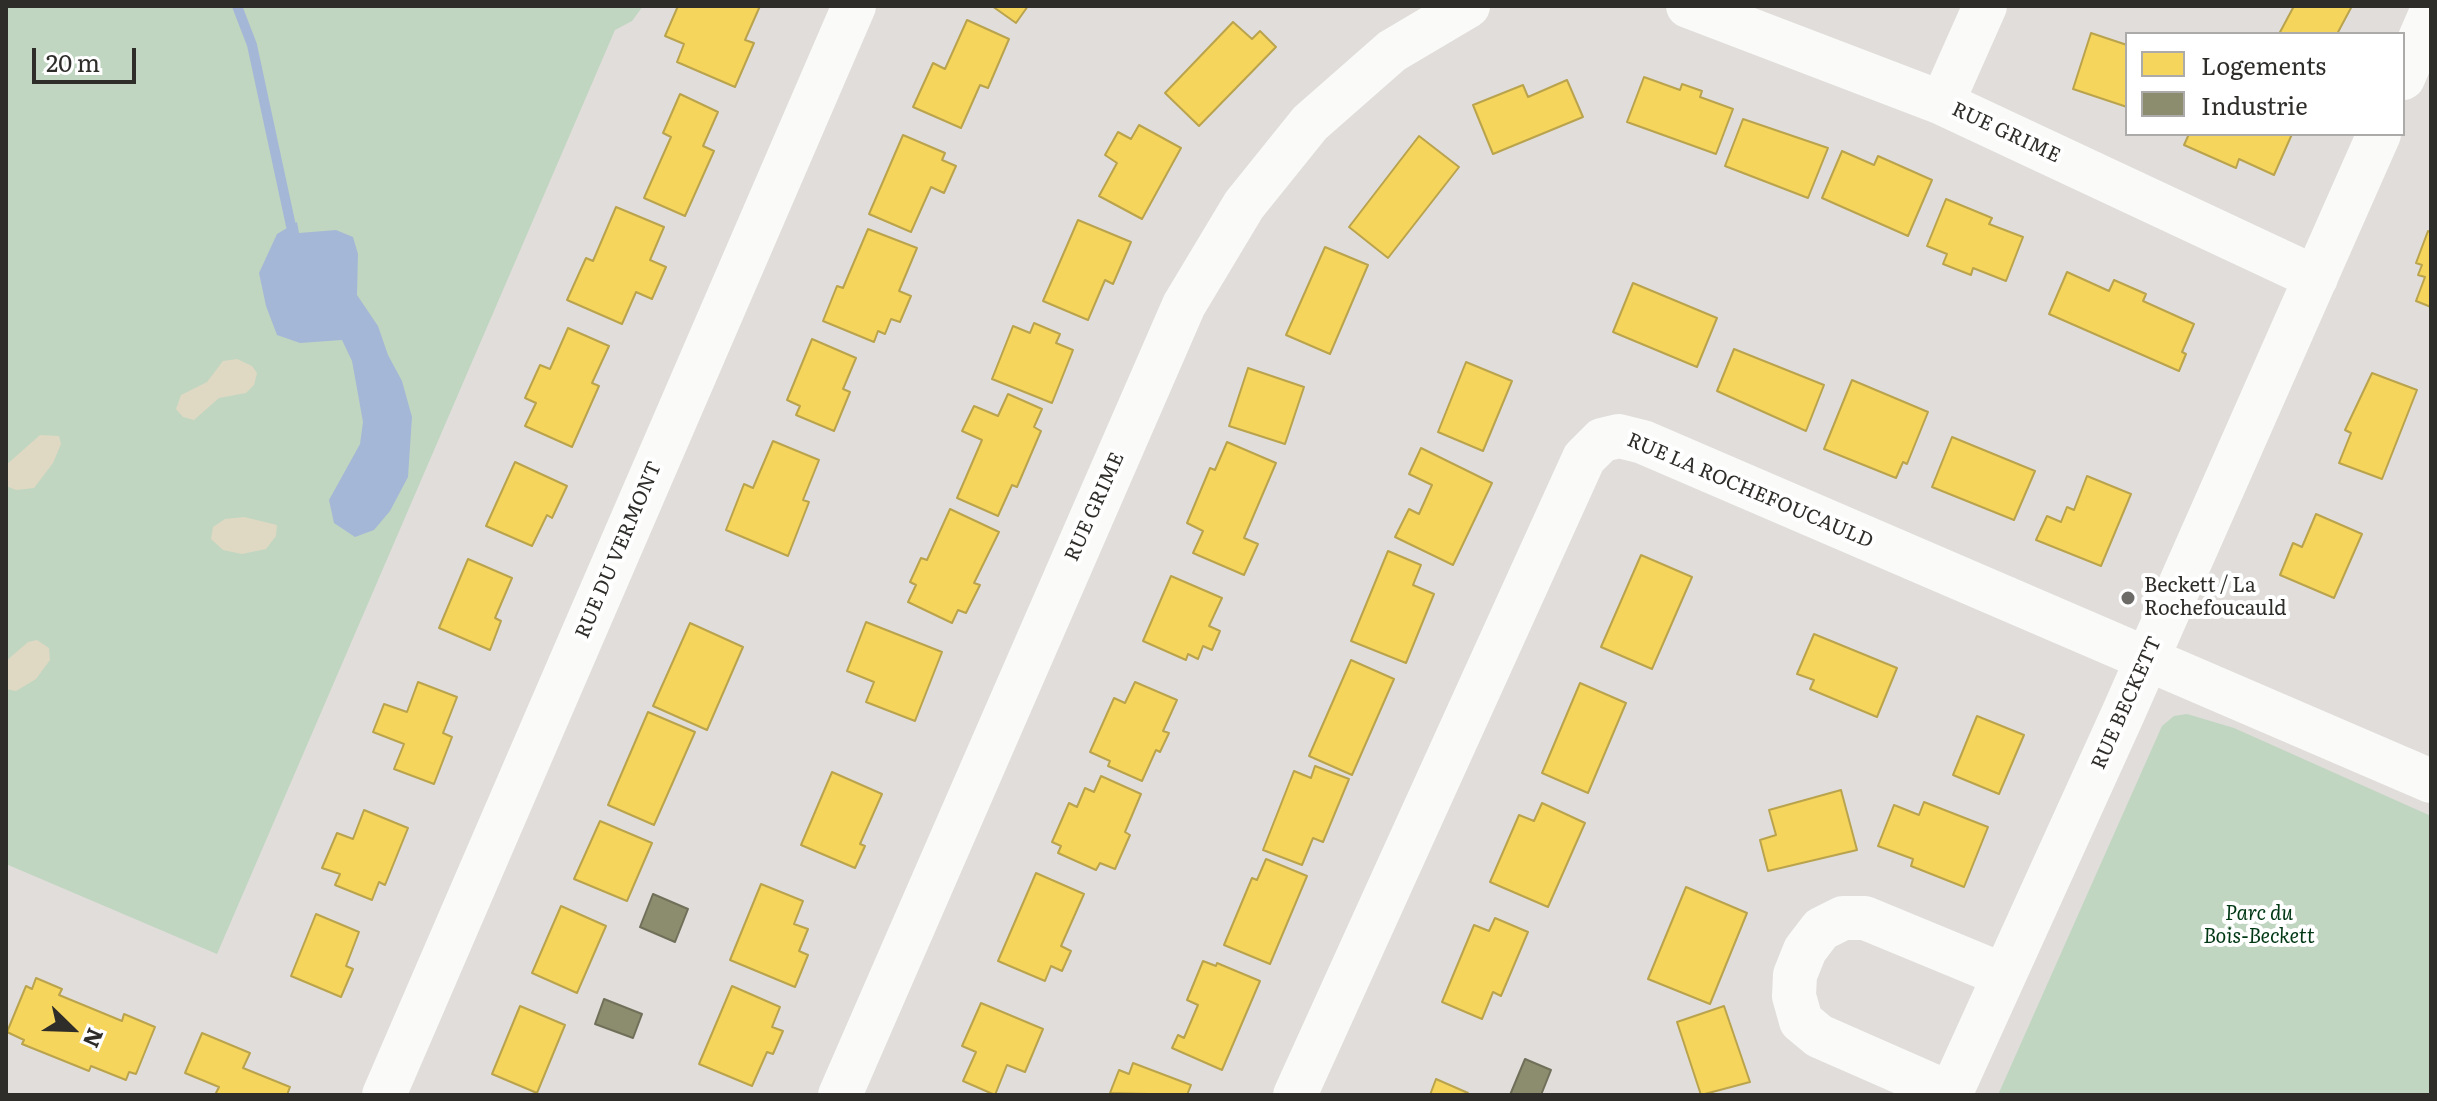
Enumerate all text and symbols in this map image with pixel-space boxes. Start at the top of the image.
scale bar [36,32,140,82]
legend [2125,32,2405,136]
text: 20 m [46,44,100,79]
text: Logements [2201,47,2326,82]
text: Industrie [2201,87,2308,122]
street label: RUE GRIME [1948,97,2064,169]
street label: RUE LA ROCHEFOUCAULD [1623,428,1877,554]
street label: RUE GRIME [1060,449,1130,565]
street label: RUE DU VERMONT [571,458,667,642]
place label: Beckett / La Rochefoucauld [2144,574,2286,621]
marker: Beckett / La Rochefoucauld [2119,589,2137,607]
street label: RUE BECKETT [2087,633,2167,773]
park label: Parc du Bois-Beckett [2203,902,2315,949]
north arrow [32,989,112,1069]
text: N [76,1024,113,1054]

